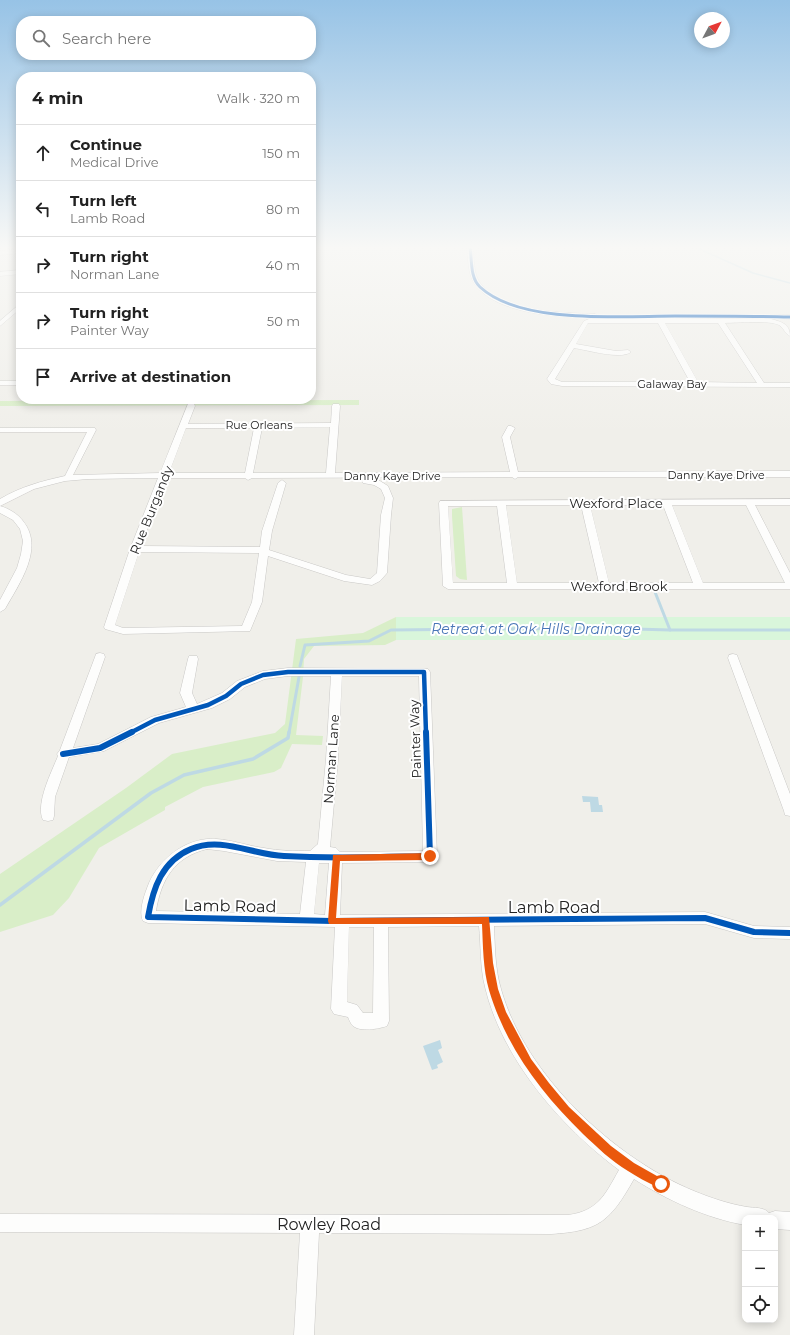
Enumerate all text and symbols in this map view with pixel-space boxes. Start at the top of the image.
north arrow [694,12,730,48]
search box [16,16,316,60]
icon: search [30,27,52,49]
text: Search here [62,29,151,48]
text: 4 min [32,88,83,108]
text: Walk · 320 m [217,90,300,106]
text: Continue [70,135,142,154]
icon: ahead [32,142,54,164]
text: 150 m [262,145,300,161]
text: Medical Drive [70,154,159,170]
text: Turn left [70,191,137,210]
icon: left [32,198,54,220]
text: 80 m [266,201,300,217]
text: Lamb Road [70,210,145,226]
text: Turn right [70,247,149,266]
icon: right [32,254,54,276]
text: 40 m [266,257,300,273]
text: Norman Lane [70,266,159,282]
text: Turn right [70,303,149,322]
icon: right [32,310,54,332]
text: 50 m [267,313,300,329]
text: Painter Way [70,322,149,338]
icon: arrive [32,366,54,388]
text: Arrive at destination [70,367,231,386]
street label: Galaway Bay [637,377,707,391]
street label: Rue Orleans [225,418,293,432]
street label: Rue Burgandy [126,462,176,557]
street label: Danny Kaye Drive [667,468,765,482]
street label: Danny Kaye Drive [343,469,441,483]
street label: Wexford Place [569,495,663,511]
street label: Wexford Brook [571,578,668,594]
water label: Retreat at Oak Hills Drainage [431,620,641,638]
street label: Painter Way [406,698,424,779]
street label: Norman Lane [320,714,342,804]
route end [421,847,439,865]
street label: Lamb Road [183,896,277,916]
street label: Lamb Road [508,898,600,917]
route start [652,1175,670,1193]
street label: Rowley Road [277,1215,381,1234]
map controls [742,1215,778,1323]
button: + [742,1215,778,1251]
button: − [742,1251,778,1287]
button: locate [742,1287,778,1323]

